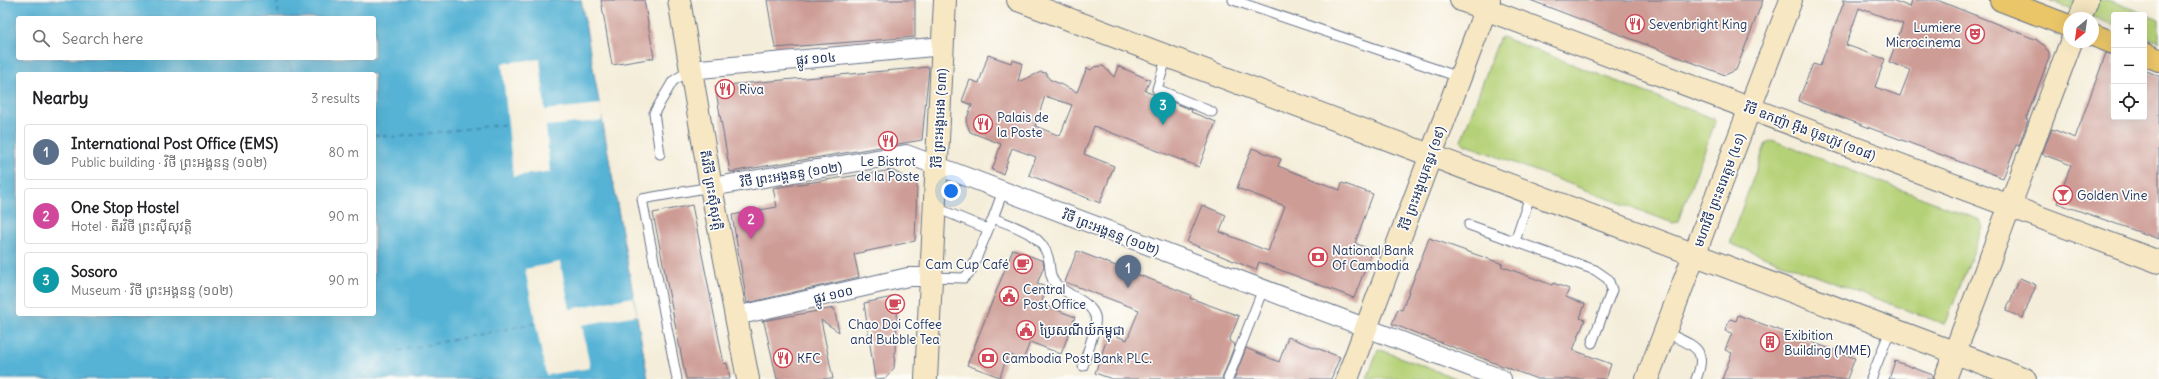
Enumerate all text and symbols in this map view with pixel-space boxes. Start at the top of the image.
north arrow [2063,12,2099,48]
map controls [2111,12,2147,120]
button: + [2111,12,2147,48]
restaurant icon: Sevenbright King [1624,13,1646,35]
search box [16,16,376,60]
place label: Sevenbright King [1649,16,1747,33]
place label: Lumiere Microcinema [1886,19,1961,51]
theatre icon: Lumiere Microcinema [1964,23,1986,45]
icon: search [30,27,52,49]
text: Search here [62,29,143,48]
street label: ផ្លូវ ១០៤ [795,48,837,72]
button: − [2111,48,2147,84]
street label: វិថី ព្រះអង្គអេង (១៣) [928,68,951,169]
restaurant icon: Riva [714,78,736,100]
place label: Riva [739,81,764,98]
button: locate [2111,84,2147,120]
text: Nearby [32,87,88,109]
text: 3 results [311,90,360,107]
pin: 3 [1150,92,1176,125]
street label: វិថី ឧកញ៉ា អ៊ីង ប៊ុនហ៊ូវ (១០៨) [1741,98,1878,164]
place label: Palais de la Poste [997,109,1049,141]
restaurant icon: Palais de la Poste [972,113,994,135]
street label: វិថី ព្រះអង្គយុគន្ធរ (១៩) [1395,124,1449,233]
restaurant icon: Le Bistrot de la Poste [877,130,899,152]
street label: មហាវិថី ព្រះនរោត្តម (៤១) [1690,131,1749,250]
text: International Post Office (EMS) [71,134,278,153]
text: 1 [43,144,49,161]
text: 80 m [328,144,359,161]
street label: តីរវិថី ព្រះស៊ីសុវត្តិ [696,149,727,232]
place label: Le Bistrot de la Poste [856,153,920,185]
text: Public building · វិថី ព្រះអង្គនន្ទ (១០២) [71,154,267,171]
street label: វិថី ព្រះអង្គនន្ទ (១០២) [738,158,843,191]
your location [941,181,961,201]
bar icon: Golden Vine [2052,184,2074,206]
place label: Golden Vine [2077,187,2147,204]
text: One Stop Hostel [71,198,179,217]
street label: វិថី ព្រះអង្គនន្ទ (១០២) [1059,205,1162,259]
pin: 2 [738,206,764,239]
text: 2 [42,208,50,225]
text: 90 m [328,208,359,225]
text: Hotel · តីរវិថី ព្រះស៊ីសុវត្តិ [71,218,192,235]
place label: National Bank Of Cambodia [1332,242,1414,274]
bank icon: National Bank Of Cambodia [1307,246,1329,268]
cafe icon: Cam Cup Café [1012,253,1034,275]
pin: 1 [1115,255,1141,288]
place label: Cam Cup Café [925,256,1009,273]
text: Sosoro [71,262,117,281]
text: 3 [42,272,50,289]
text: 90 m [328,272,359,289]
place label: Central Post Office [1023,281,1086,313]
text: Museum · វិថី ព្រះអង្គនន្ទ (១០២) [71,282,233,299]
street label: ផ្លូវ ១០០ [812,282,855,310]
public building icon: Central Post Office [998,285,1020,307]
cafe icon: Chao Doi Coffee and Bubble Tea [884,293,906,315]
place label: Chao Doi Coffee and Bubble Tea [848,316,942,348]
public building icon: ប្រៃសណីយ៍កម្ពុជា [1015,319,1037,341]
place label: ប្រៃសណីយ៍កម្ពុជា [1040,322,1125,342]
place label: Exibition Building (MME) [1784,327,1871,359]
building icon: Exibition Building (MME) [1759,331,1781,353]
restaurant icon: KFC [772,347,794,369]
bank icon: Cambodia Post Bank PLC. [977,347,999,369]
place label: KFC [797,350,821,367]
place label: Cambodia Post Bank PLC. [1002,350,1152,367]

